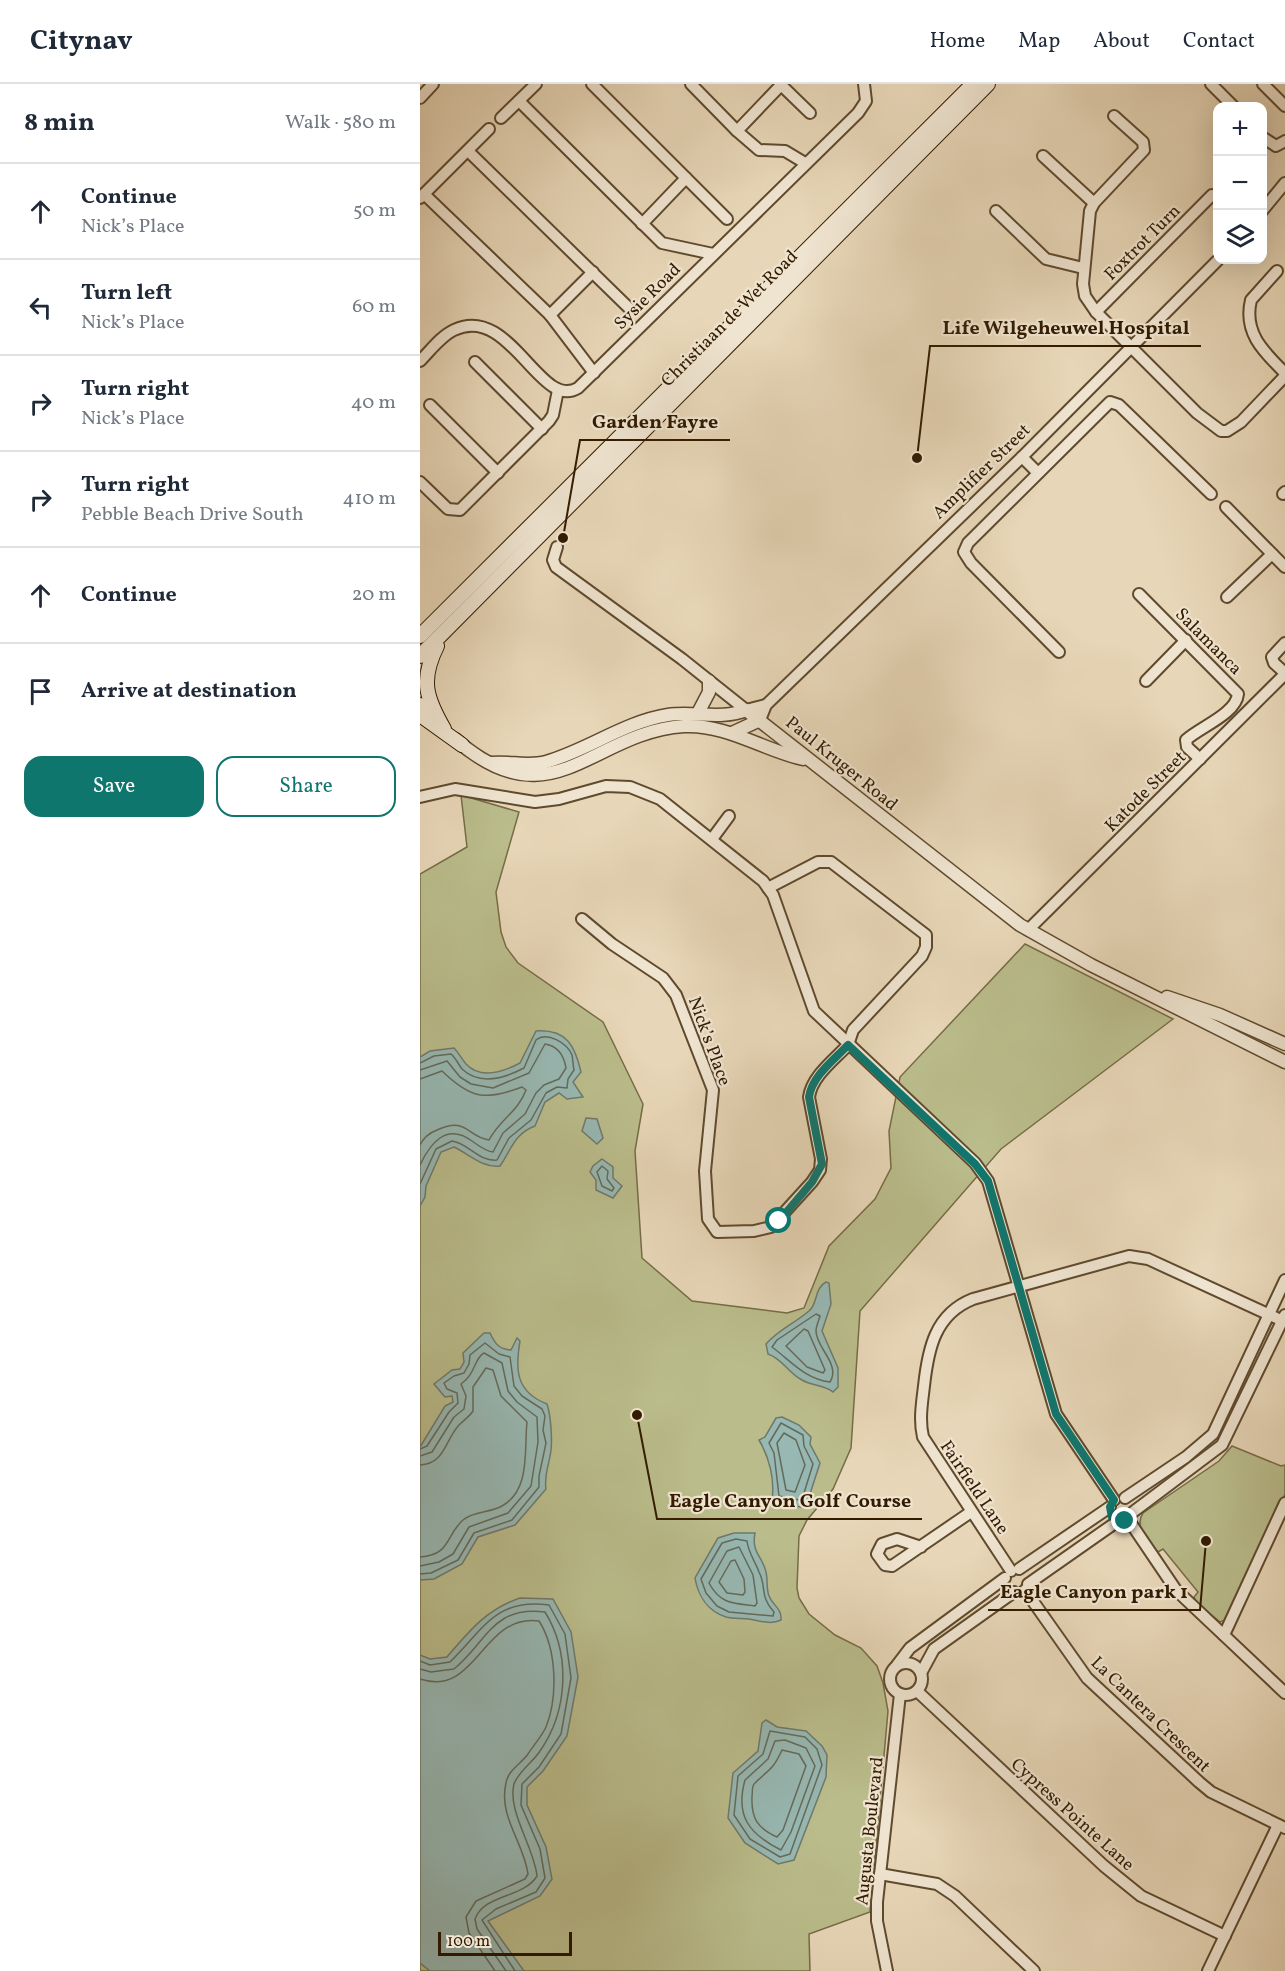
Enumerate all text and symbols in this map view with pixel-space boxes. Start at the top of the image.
text: Citynav [30,22,133,61]
text: Home [930,27,985,56]
text: Map [1018,27,1060,56]
text: About [1093,27,1150,56]
text: Contact [1183,27,1255,56]
map controls [1213,102,1267,264]
button: + [1213,102,1267,156]
text: 8 min [24,105,95,141]
text: Walk · 580 m [285,109,396,137]
button: − [1213,156,1267,210]
text: Continue [81,182,177,213]
icon: ahead [24,195,57,228]
text: 50 m [353,197,396,225]
street label: Foxtrot Turn [1099,199,1187,287]
button: layers [1213,210,1267,264]
text: Nick’s Place [81,213,185,241]
street label: Christiaan de Wet Road [656,245,804,393]
street label: Sysie Road [609,258,687,336]
text: Turn left [81,278,172,309]
icon: left [24,291,57,324]
text: 60 m [352,293,396,321]
callout: Life Wilgeheuwel Hospital [930,308,1201,346]
text: Nick’s Place [81,309,185,337]
text: Life Wilgeheuwel Hospital [943,315,1190,343]
text: Turn right [81,374,189,405]
icon: right [24,387,57,420]
text: 40 m [351,389,396,417]
callout: Garden Fayre [580,402,730,440]
text: Nick’s Place [81,405,185,433]
text: Garden Fayre [592,409,718,437]
street label: Amplifier Street [927,419,1037,525]
text: Turn right [81,470,189,501]
icon: right [24,483,57,516]
text: 410 m [343,485,396,513]
text: Pebble Beach Drive South [81,501,304,529]
icon: ahead [24,579,57,612]
text: Continue [81,580,177,611]
text: 20 m [352,581,396,609]
street label: Salamanca [1169,603,1247,681]
icon: arrive [24,675,57,708]
text: Arrive at destination [81,676,297,707]
street label: Paul Kruger Road [780,711,903,817]
street label: Katode Street [1100,746,1192,838]
button: Save [24,756,204,817]
button: Share [216,756,396,817]
street label: Nick’s Place [681,993,736,1090]
route start [765,1207,791,1233]
street label: Fairfield Lane [933,1436,1014,1540]
callout: Eagle Canyon Golf Course [657,1481,922,1519]
text: Eagle Canyon Golf Course [669,1488,911,1516]
route end [1111,1507,1137,1533]
callout: Eagle Canyon park 1 [988,1572,1200,1610]
text: Eagle Canyon park 1 [1000,1579,1188,1607]
street label: La Cantera Crescent [1084,1651,1215,1779]
street label: Cypress Pointe Lane [1005,1753,1139,1877]
street label: Augusta Boulevard [850,1756,891,1907]
scale bar [438,1929,572,1956]
text: 100 m [447,1931,490,1953]

